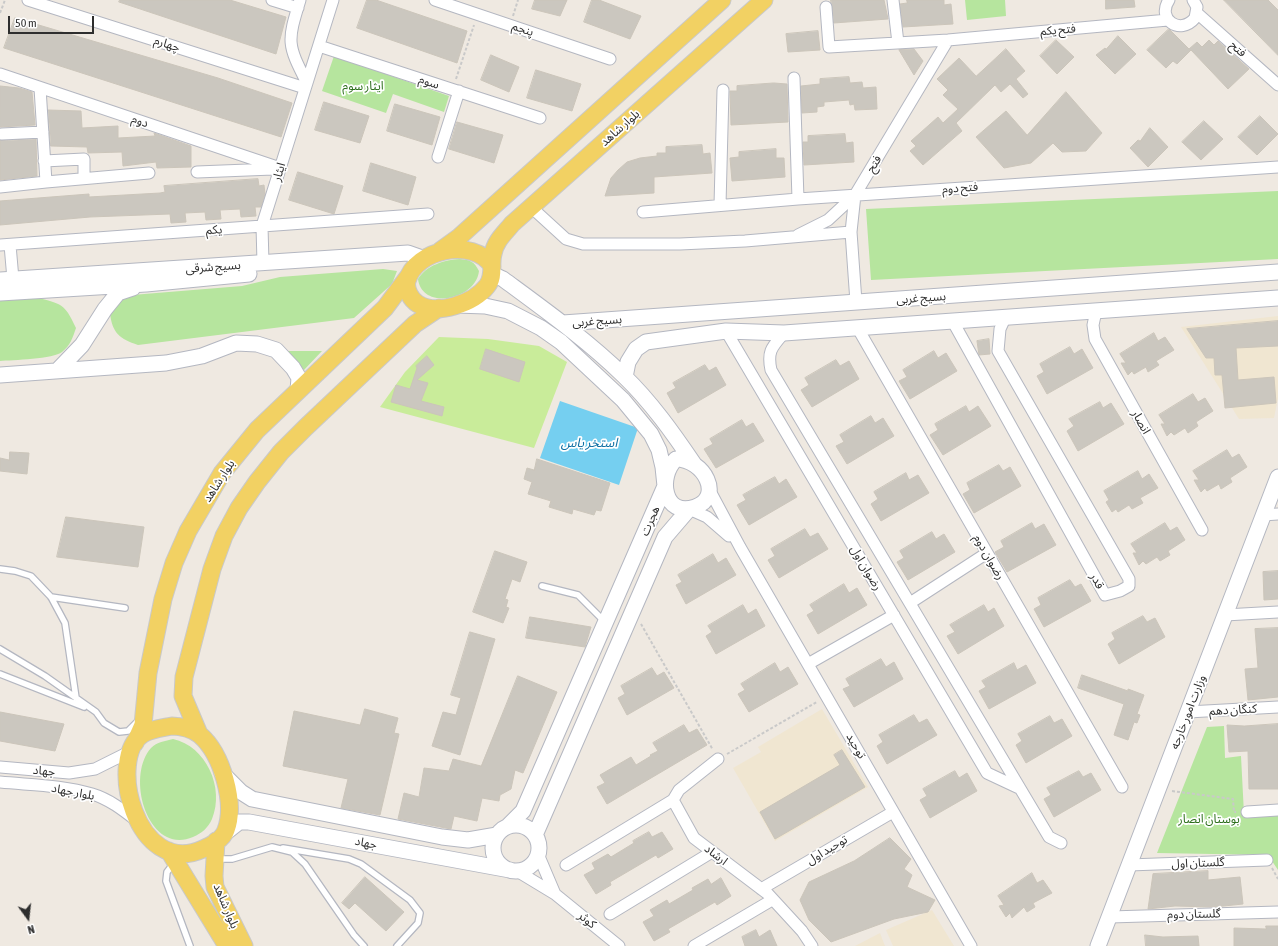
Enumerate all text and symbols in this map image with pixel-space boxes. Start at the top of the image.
scale bar [10,8,96,34]
text: 50 m [15,16,37,30]
street label: پنجم [510,19,536,39]
street label: فتح یکم [1040,21,1076,39]
street label: چهارم [152,33,182,55]
street label: فتح [1227,38,1249,60]
street label: سوم [417,72,441,92]
park label: ایثار سوم [342,79,384,93]
street label: بلوار شاهد [598,107,642,149]
street label: دوم [130,111,150,131]
street label: فتح [863,153,885,175]
street label: ایثار [269,161,289,183]
street label: فتح دوم [941,180,979,196]
street label: یکم [205,222,223,238]
street label: بسیج شرقی [185,258,241,276]
street label: بسیج غربی [896,289,946,307]
street label: بسیج غربی [572,312,622,330]
street label: انصار [1129,407,1153,437]
water label: استخر یاس [561,435,617,451]
street label: بلوار شاهد [200,457,238,505]
street label: هجرت [637,504,663,538]
street label: رضوان دوم [970,532,1008,582]
street label: رضوان اول [847,543,885,593]
street label: قدر [1087,570,1107,592]
street label: وزارت امور خارجه [1167,673,1209,751]
street label: کنگان دهم [1209,702,1257,718]
street label: توحید [843,731,869,761]
street label: جهاد [32,763,56,779]
street label: بلوار جهاد [50,781,96,803]
park label: بوستان انصار [1178,812,1240,826]
street label: توحید اول [804,832,850,868]
street label: جهاد [354,834,378,852]
street label: ارشاد [702,841,730,869]
street label: گلستان اول [1171,855,1225,871]
street label: بلوار شاهد [210,881,242,931]
north arrow [8,898,48,938]
street label: گلستان دوم [1167,906,1221,922]
street label: کوثر [575,908,599,932]
text: N [26,923,36,936]

